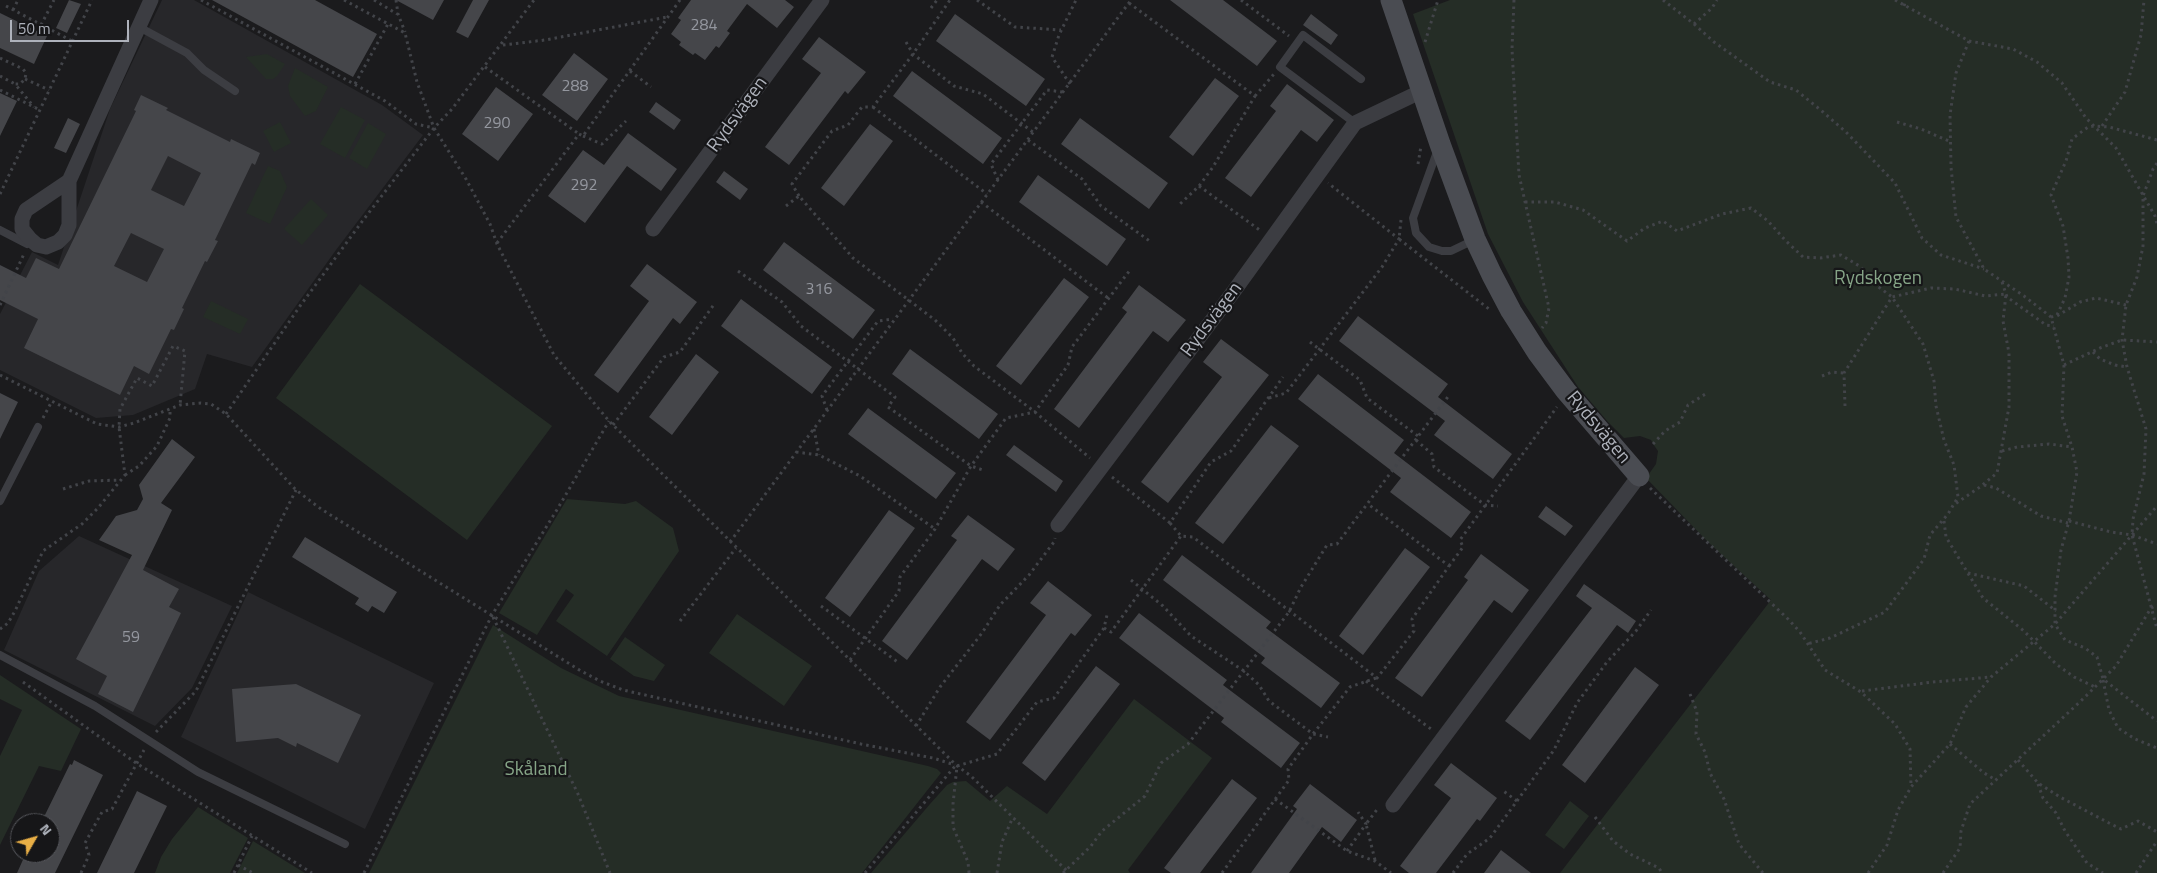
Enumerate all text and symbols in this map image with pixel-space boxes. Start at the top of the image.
scale bar [12,10,131,42]
house number: 284 [691,16,717,36]
text: 50 m [18,17,51,40]
street label: Rydsvägen [703,73,773,157]
house number: 288 [562,77,588,97]
house number: 290 [484,114,510,134]
house number: 292 [571,176,597,196]
park label: Rydskogen [1834,268,1922,290]
street label: Rydsvägen [1177,278,1247,362]
house number: 316 [806,280,832,300]
street label: Rydsvägen [1561,387,1635,469]
house number: 59 [122,628,140,648]
park label: Skåland [504,759,568,781]
north arrow [10,813,60,863]
text: N [35,819,58,839]

